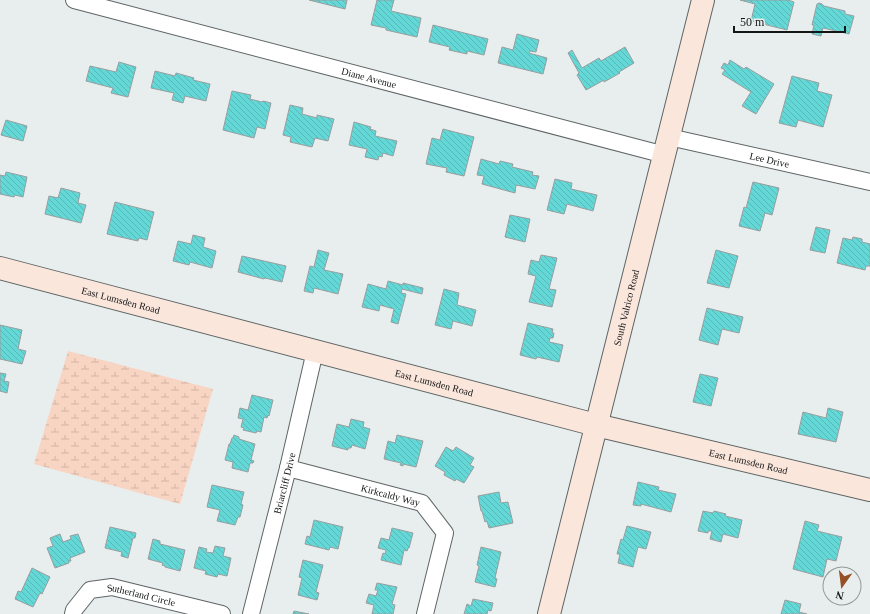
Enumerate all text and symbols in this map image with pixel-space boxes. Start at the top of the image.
scale bar [734,8,845,34]
text: 50 m [740,15,765,29]
street label: Diane Avenue [340,65,398,90]
street label: Lee Drive [749,150,791,170]
street label: South Valrico Road [612,268,641,347]
street label: East Lumsden Road [80,285,161,316]
street label: East Lumsden Road [394,367,474,398]
street label: East Lumsden Road [708,447,789,476]
street label: Briarcliff Drive [272,451,297,515]
street label: Kirkcaldy Way [360,482,421,508]
north arrow [822,566,862,606]
street label: Sutherland Circle [106,582,177,609]
text: N [834,589,845,602]

